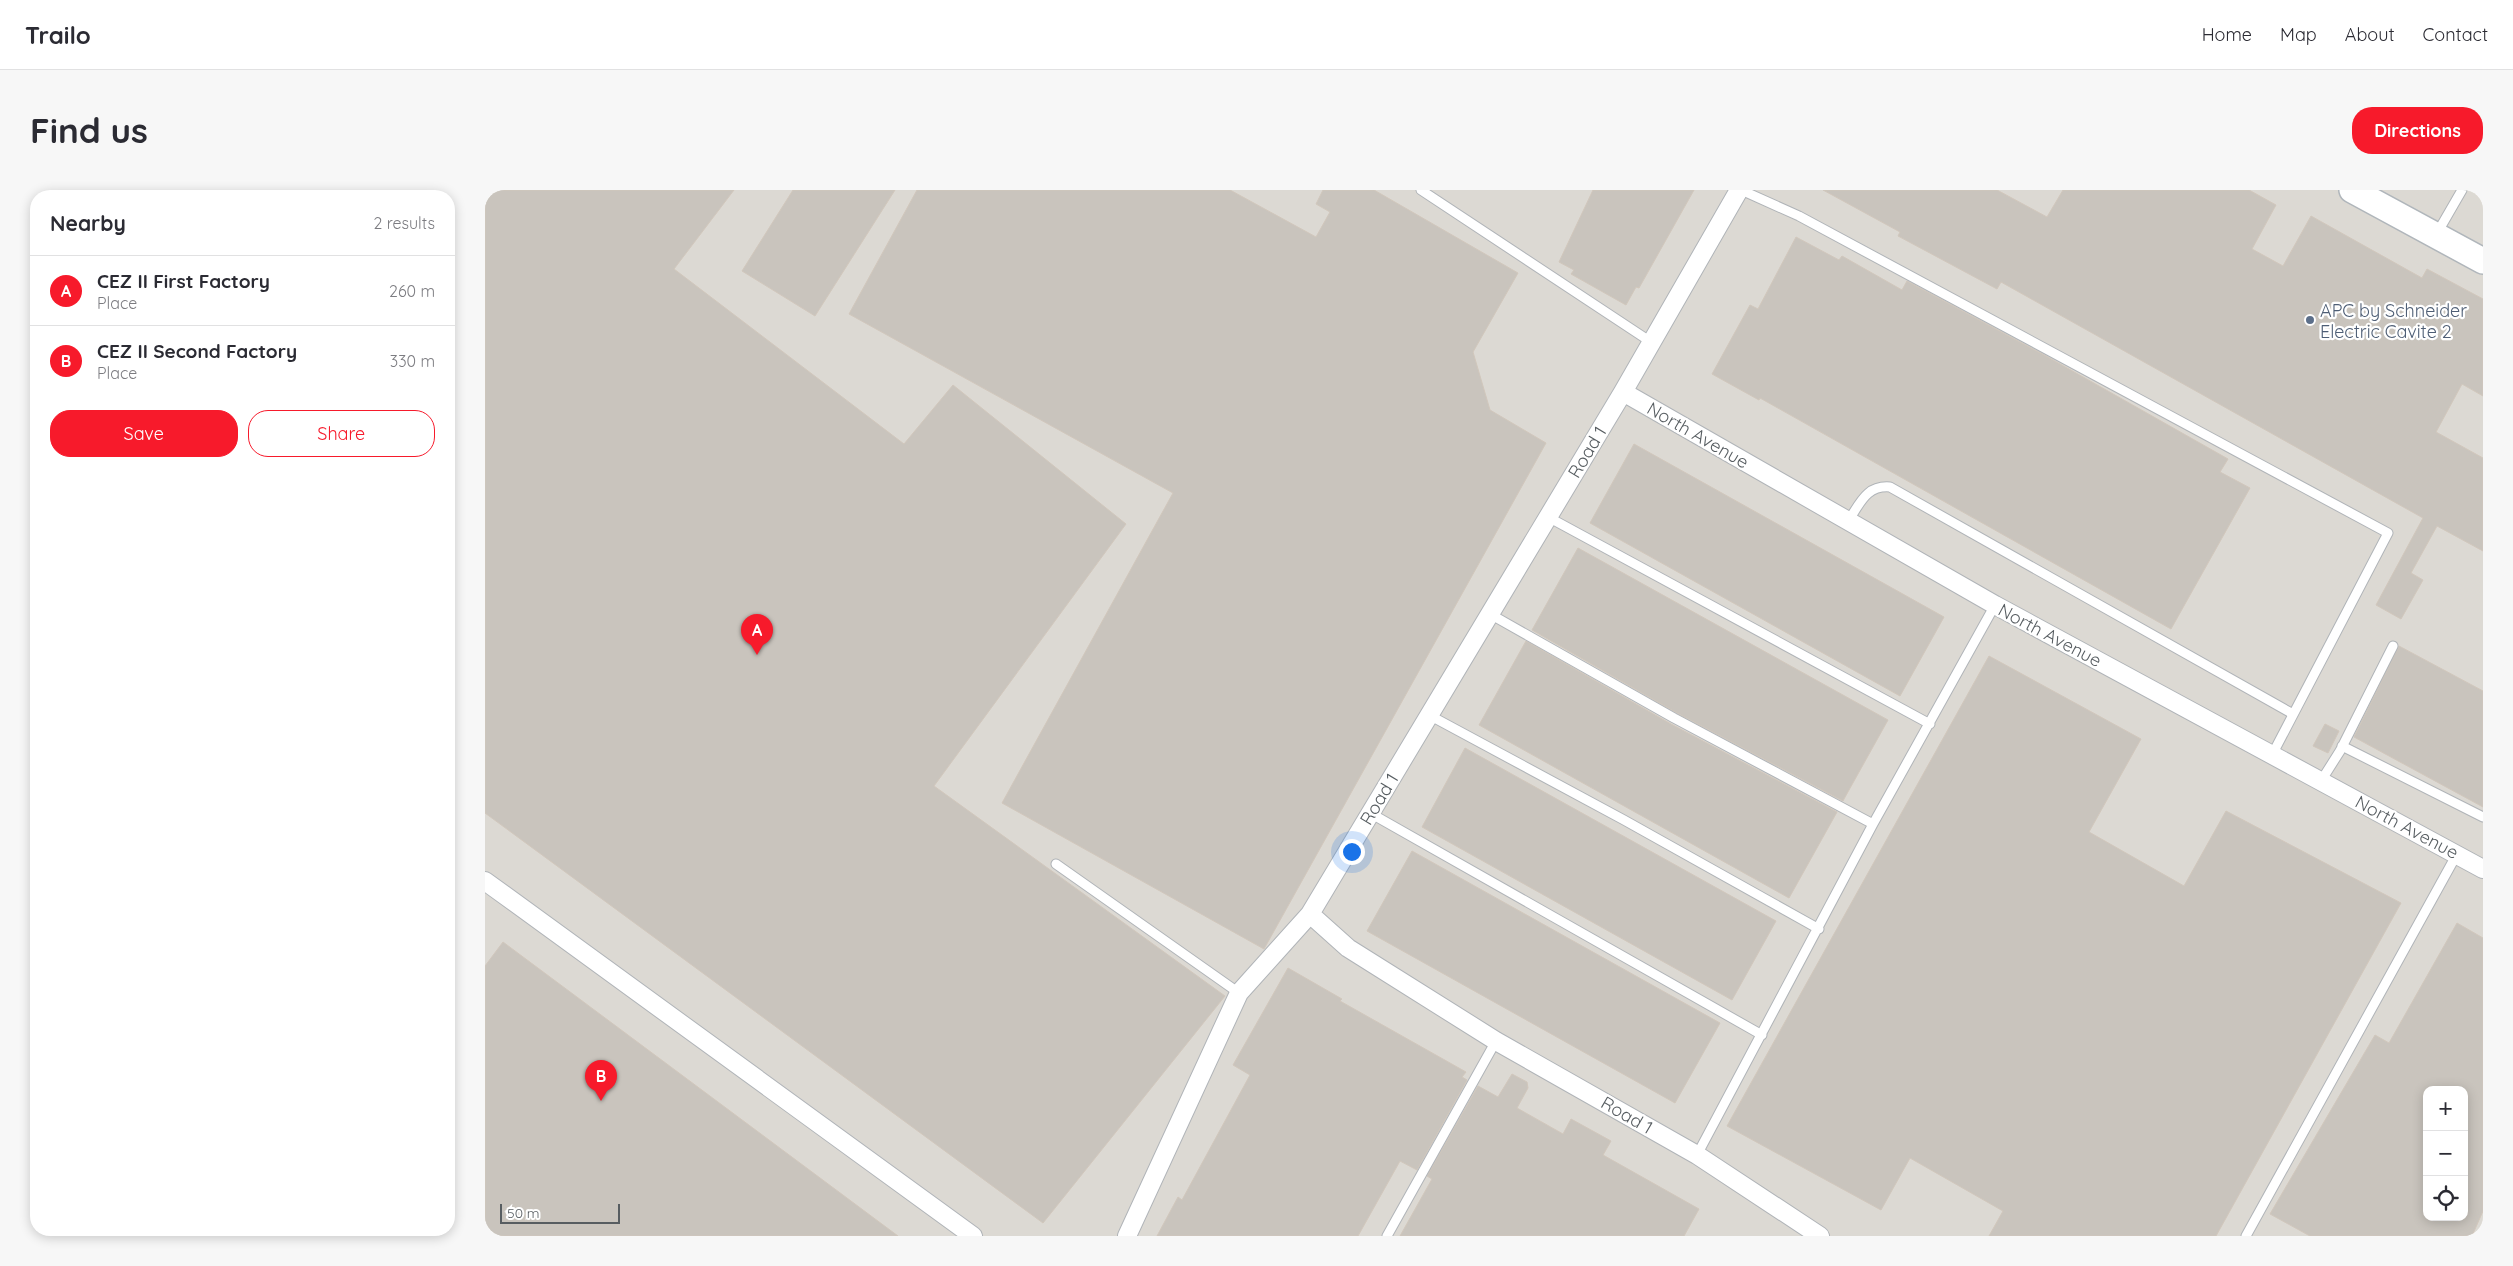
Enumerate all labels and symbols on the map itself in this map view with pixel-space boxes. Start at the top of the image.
place label: APC by Schneider Electric Cavite 2 [2320,299,2467,343]
marker: APC by Schneider Electric Cavite 2 [2304,314,2316,326]
street label: North Avenue [1643,397,1753,473]
street label: Road 1 [1563,422,1611,482]
street label: North Avenue [1994,598,2106,672]
pin: A [741,614,773,655]
street label: Road 1 [1355,769,1403,829]
street label: North Avenue [2351,790,2463,864]
your location [1339,839,1365,865]
pin: B [585,1060,617,1101]
street label: Road 1 [1597,1091,1657,1139]
scale bar [500,1201,620,1224]

